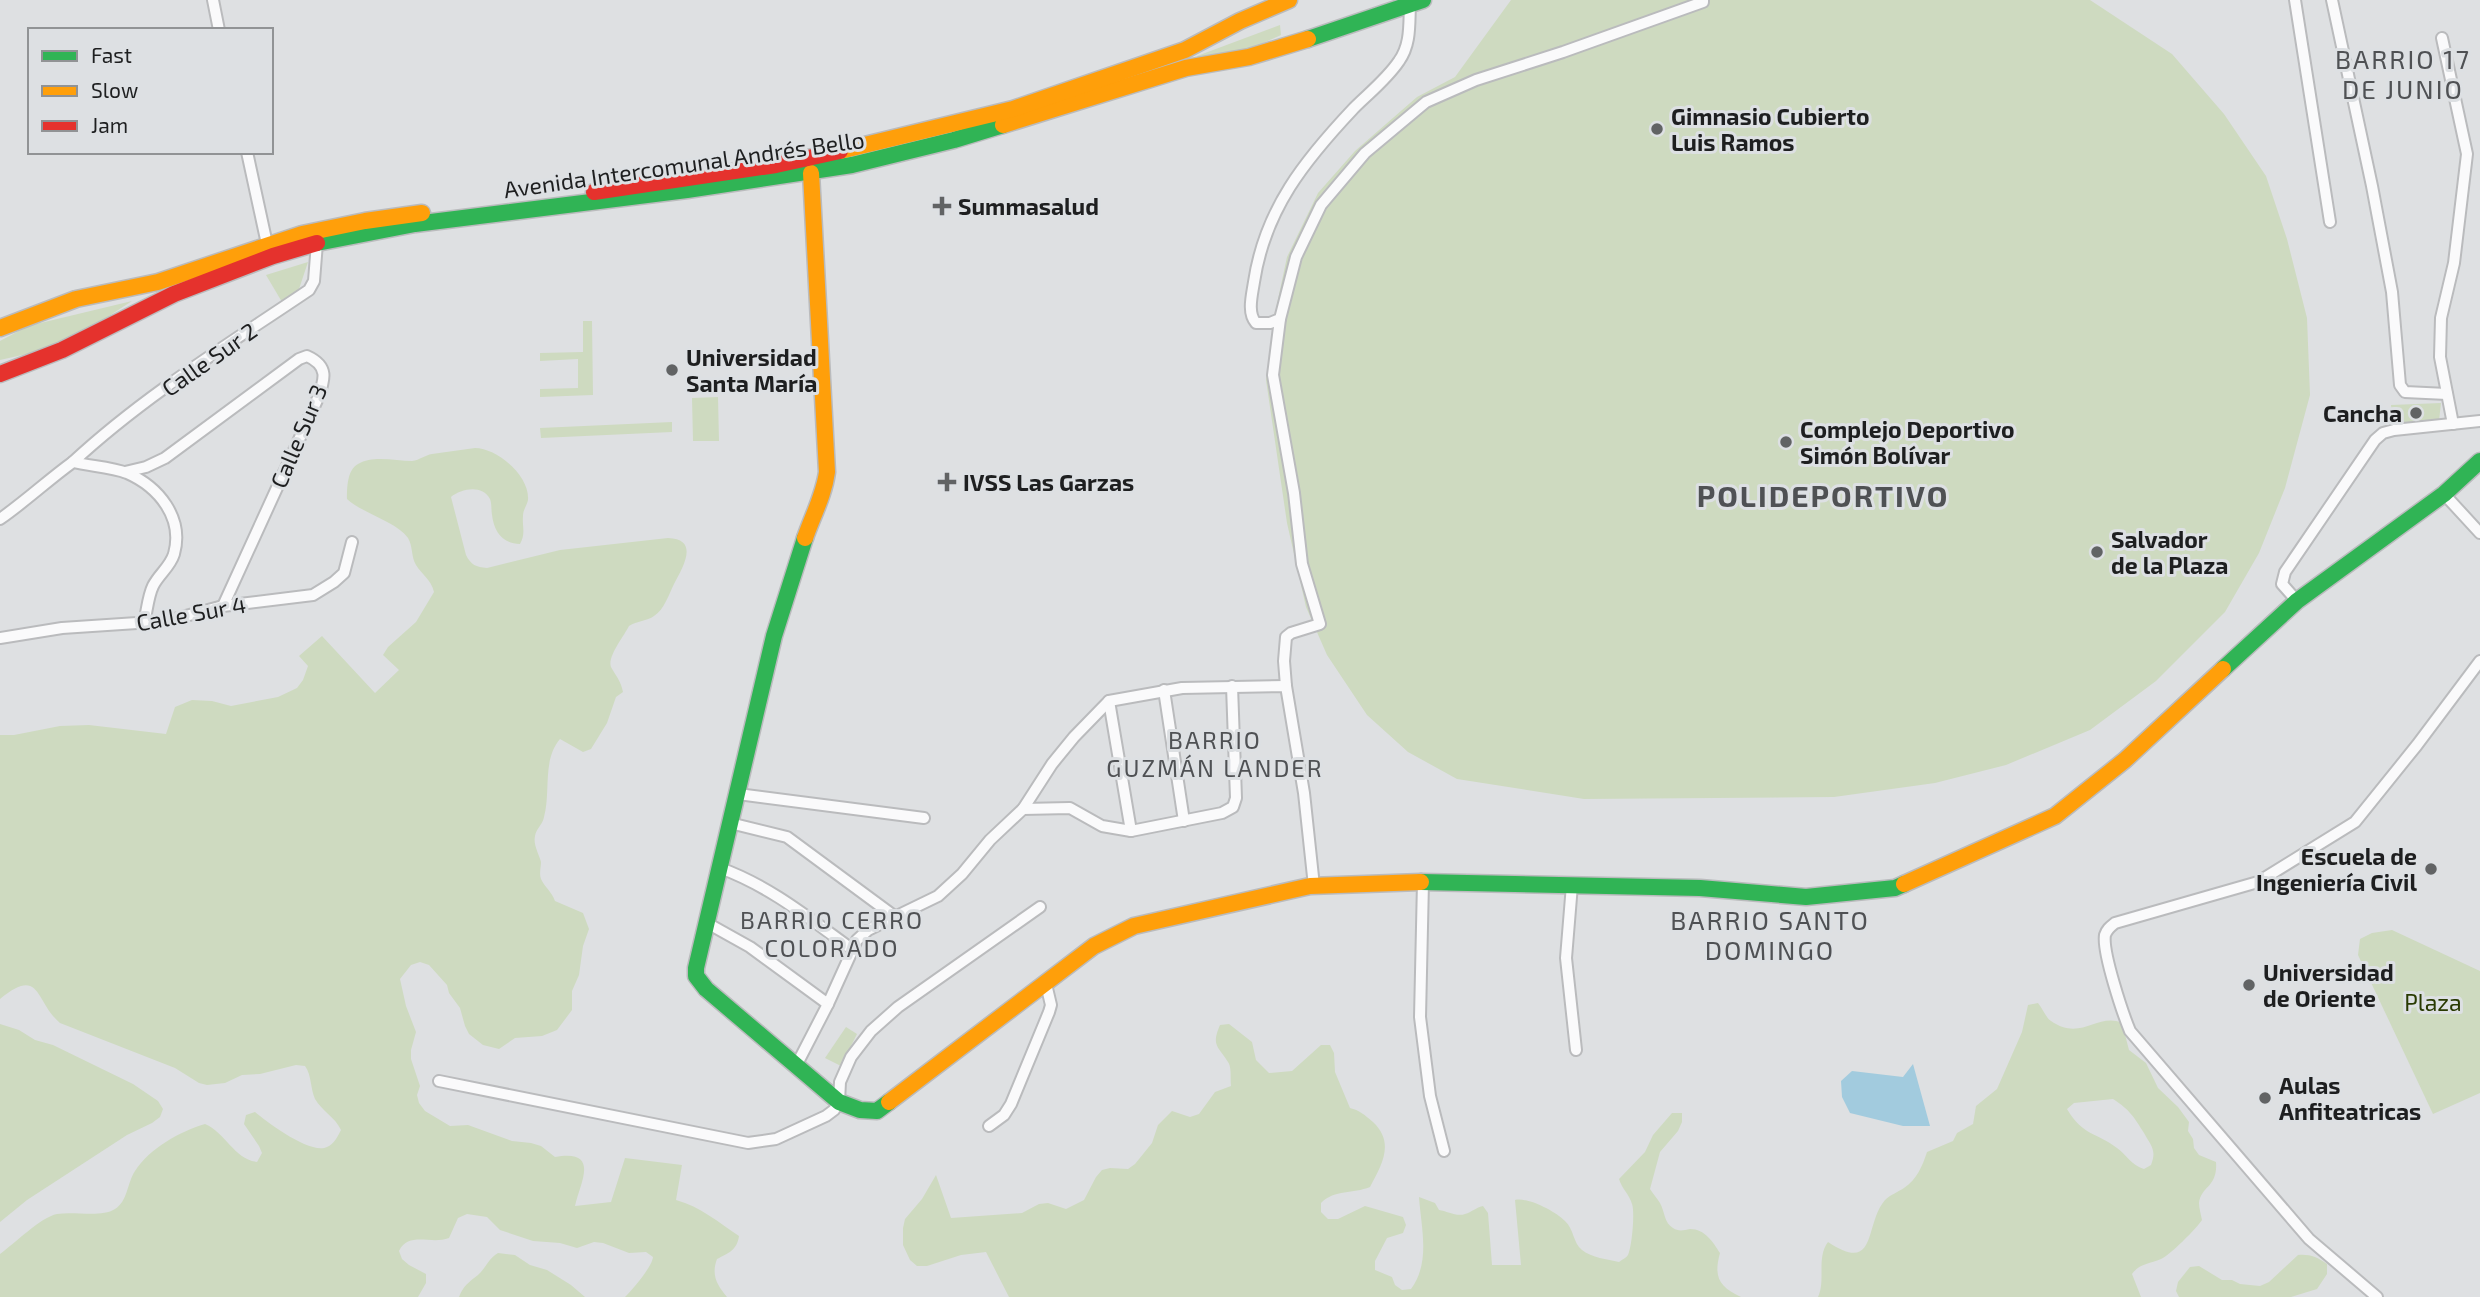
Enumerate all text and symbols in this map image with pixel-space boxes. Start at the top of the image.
legend [28,28,273,154]
text: Fast [91,42,132,67]
district label: BARRIO 17 DE JUNIO [2335,43,2471,104]
text: Slow [91,77,138,102]
place label: Gimnasio Cubierto Luis Ramos [1671,102,1870,156]
text: Jam [91,112,128,137]
marker: Gimnasio Cubierto Luis Ramos [1649,121,1665,137]
street label: Avenida Intercomunal Andrés Bello [502,125,866,203]
place label: Summasalud [958,192,1099,220]
marker: Summasalud [932,196,952,216]
street label: Calle Sur 2 [156,316,262,402]
place label: Universidad Santa María [686,343,817,397]
marker: Universidad Santa María [664,362,680,378]
street label: Calle Sur 3 [264,380,332,492]
place label: Cancha [2323,399,2402,427]
marker: Cancha [2408,405,2424,421]
place label: Complejo Deportivo Simón Bolívar [1800,415,2015,469]
marker: Complejo Deportivo Simón Bolívar [1778,434,1794,450]
place label: IVSS Las Garzas [963,468,1134,496]
marker: IVSS Las Garzas [937,472,957,492]
district label: POLIDEPORTIVO [1697,477,1949,513]
place label: Salvador de la Plaza [2111,525,2228,579]
marker: Salvador de la Plaza [2089,544,2105,560]
street label: Calle Sur 4 [134,590,248,636]
district label: BARRIO GUZMÁN LANDER [1106,725,1324,782]
place label: Escuela de Ingeniería Civil [2256,842,2417,896]
marker: Escuela de Ingeniería Civil [2423,861,2439,877]
district label: BARRIO SANTO DOMINGO [1670,904,1870,965]
district label: BARRIO CERRO COLORADO [740,905,924,962]
place label: Universidad de Oriente [2263,958,2394,1012]
marker: Universidad de Oriente [2241,977,2257,993]
park label: Plaza [2404,988,2462,1016]
place label: Aulas Anfiteatricas [2279,1071,2421,1125]
marker: Aulas Anfiteatricas [2257,1090,2273,1106]

